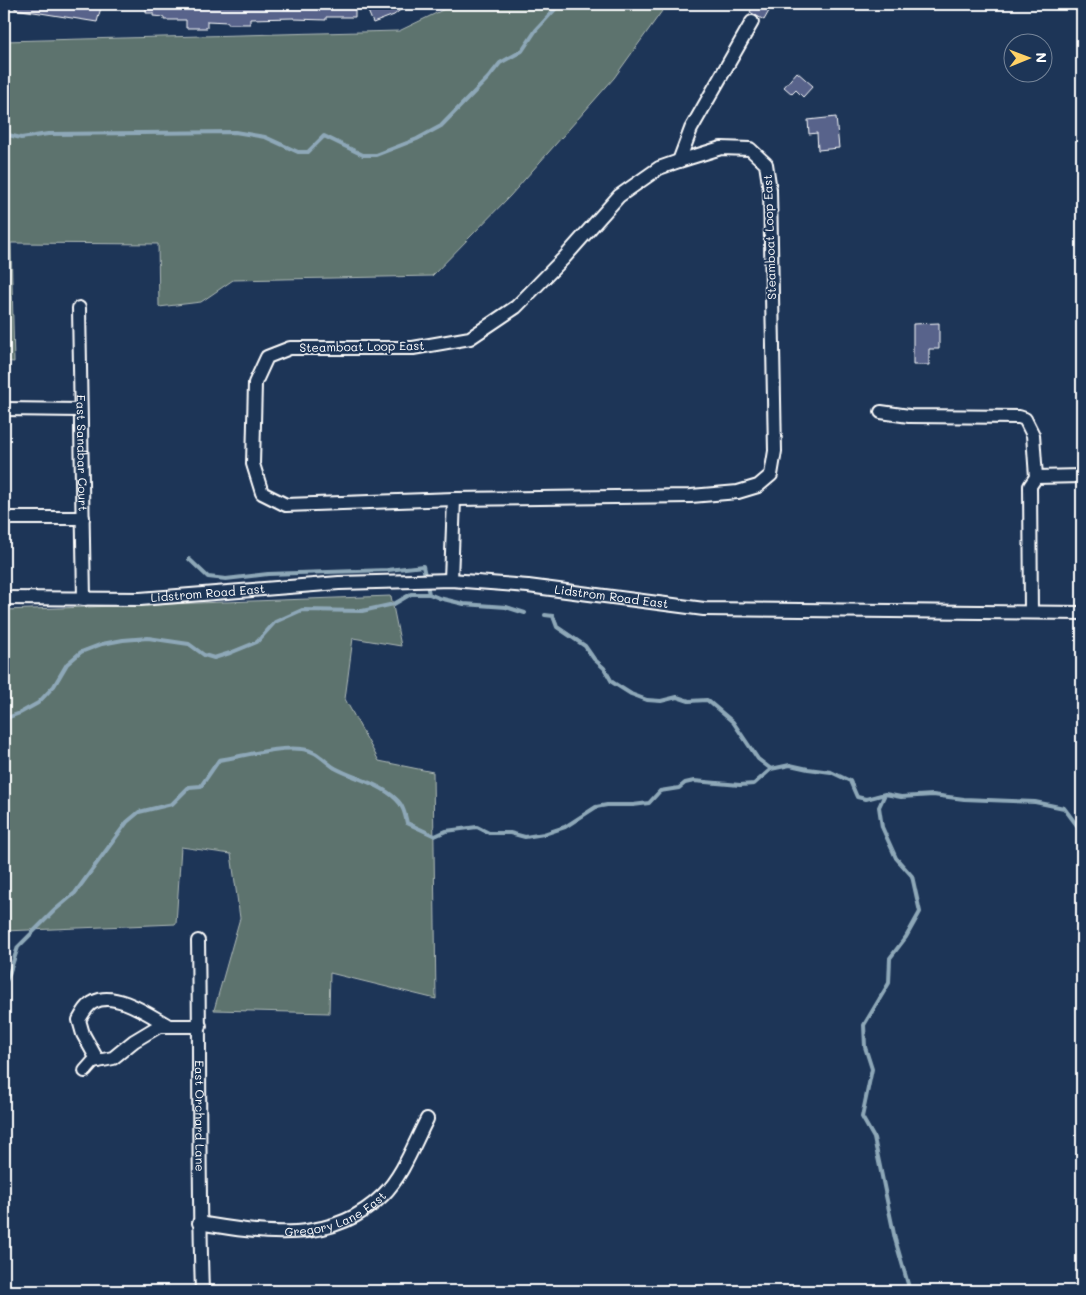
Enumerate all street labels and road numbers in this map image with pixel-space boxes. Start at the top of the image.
street label: Steamboat Loop East [759,174,779,300]
street label: Steamboat Loop East [299,337,425,355]
street label: East Sandbar Court [73,395,91,511]
street label: Lidstrom Road East [150,580,265,605]
street label: Lidstrom Road East [554,581,669,611]
street label: East Orchard Lane [192,1060,209,1172]
street label: Gregory Lane East [284,1187,389,1239]

